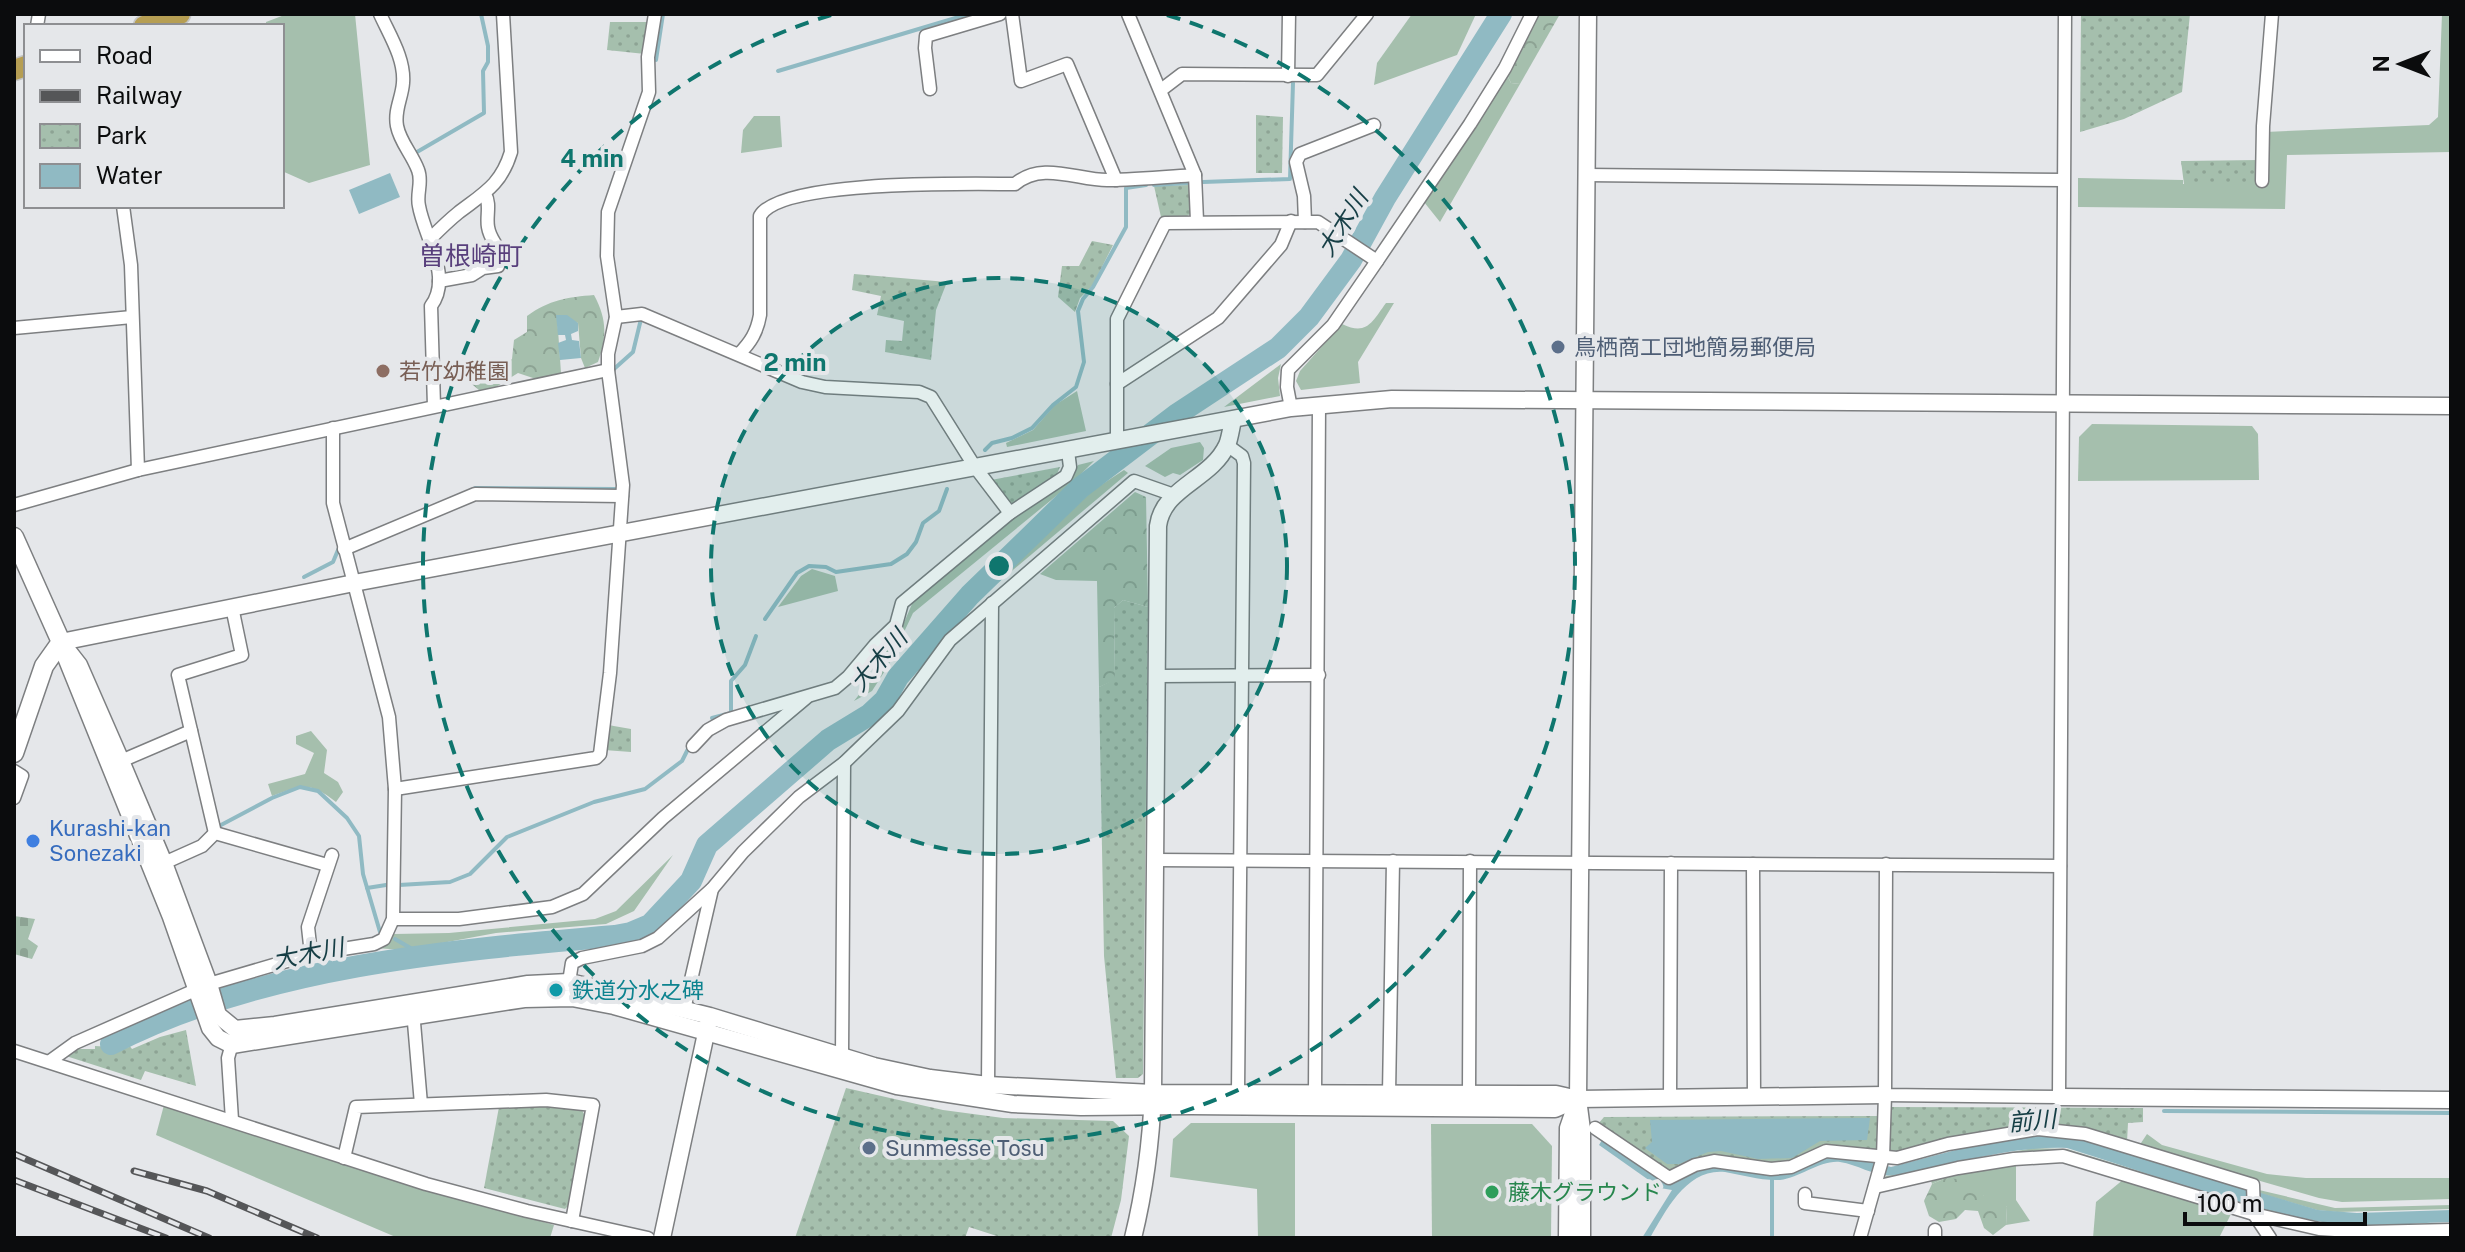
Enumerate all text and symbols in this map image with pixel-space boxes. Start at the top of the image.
legend [24,24,284,208]
north arrow [2361,24,2441,104]
text: Road [96,41,153,69]
text: N [2368,55,2394,73]
text: Railway [96,81,182,109]
text: Park [96,121,147,149]
text: 4 min [560,144,624,172]
text: Water [96,161,163,189]
water label: 大木川 [1311,183,1375,261]
district label: 曽根崎町 [419,240,523,271]
place label: 鳥栖商工団地簡易郵便局 [1574,334,1816,360]
marker: 鳥栖商工団地簡易郵便局 [1549,338,1567,356]
text: 2 min [764,348,826,376]
place label: 若竹幼稚園 [399,358,509,384]
marker: 若竹幼稚園 [374,362,392,380]
centre of rings [985,552,1013,580]
water label: 大木川 [844,621,914,696]
place label: Kurashi-kan Sonezaki [49,815,171,866]
marker: Kurashi-kan Sonezaki [24,832,42,850]
water label: 大木川 [270,932,349,974]
place label: 鉄道分水之碑 [572,977,704,1003]
marker: 鉄道分水之碑 [547,981,565,999]
water label: 前川 [2007,1104,2060,1136]
place label: Sunmesse Tosu [885,1135,1044,1161]
marker: Sunmesse Tosu [860,1139,878,1157]
scale bar [2185,1176,2365,1226]
place label: 藤木グラウンド [1508,1179,1662,1205]
marker: 藤木グラウンド [1483,1183,1501,1201]
text: 100 m [2197,1189,2263,1217]

